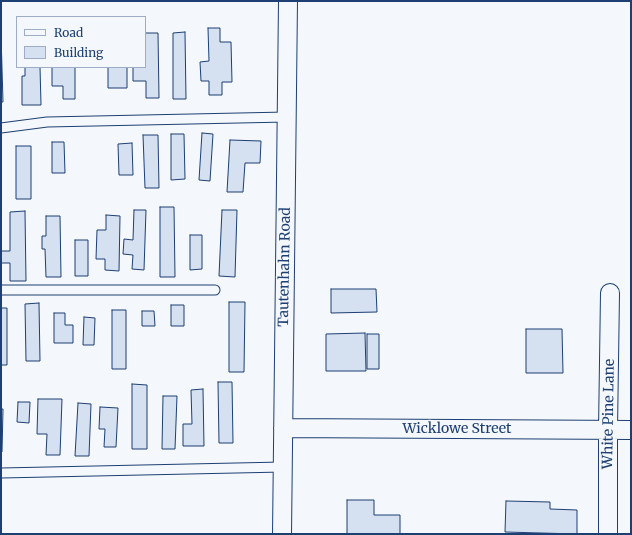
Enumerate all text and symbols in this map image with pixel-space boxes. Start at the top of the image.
legend [16,16,146,68]
text: Road [54,25,83,40]
text: Building [54,45,103,60]
street label: Tautenhahn Road [276,207,294,327]
street label: White Pine Lane [600,359,618,469]
street label: Wicklowe Street [402,421,512,437]

